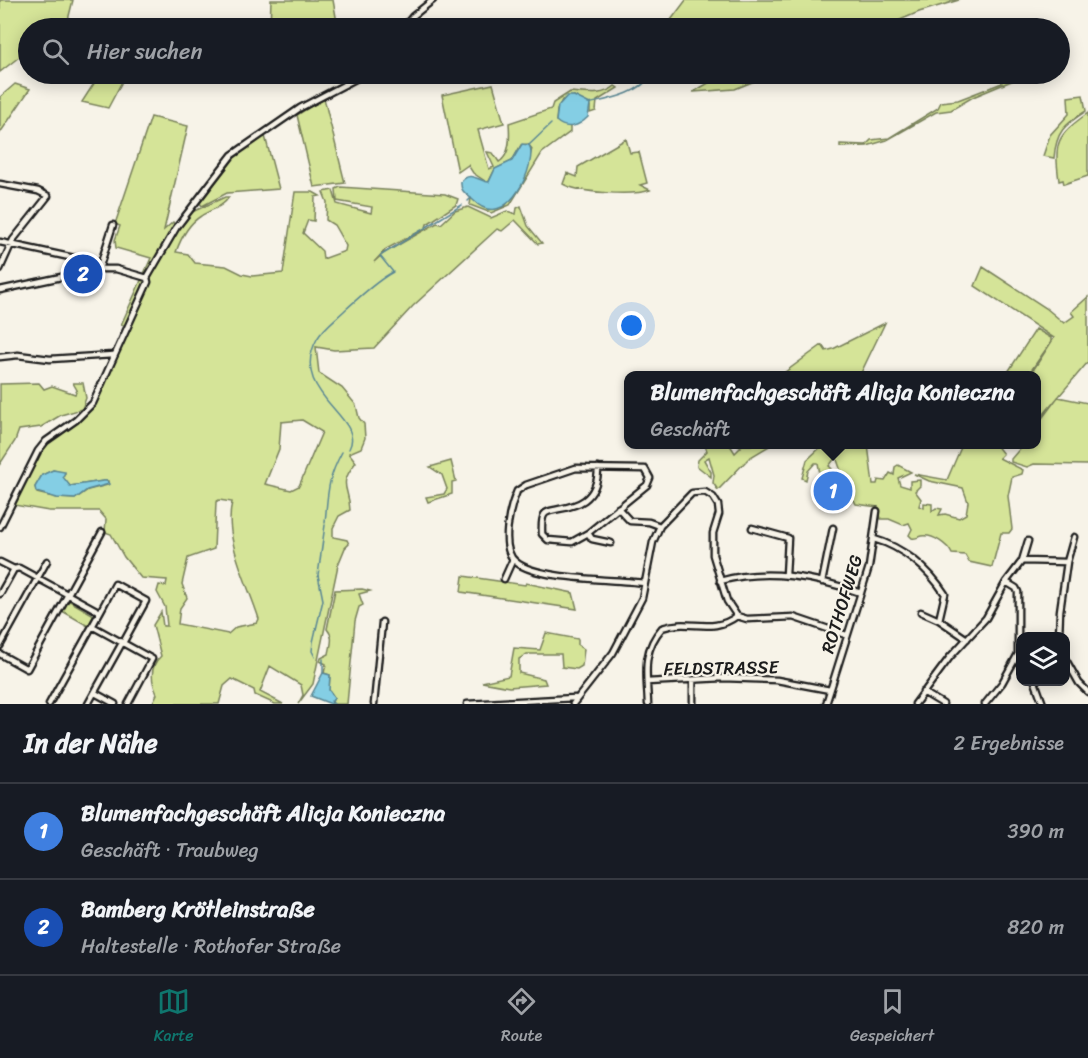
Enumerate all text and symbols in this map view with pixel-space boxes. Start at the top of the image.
search box [18,18,1070,84]
text: Hier suchen [87,32,202,71]
icon: search [39,35,72,68]
pin: 2 [64,252,103,296]
your location [617,311,646,340]
popup [624,371,1041,449]
text: Blumenfachgeschäft Alicja Konieczna [651,373,1014,412]
text: Geschäft [651,412,730,447]
pin: 1 [814,468,852,514]
street label: ROTHOFWEG [812,551,872,657]
map controls [1016,632,1070,686]
button: layers [1016,632,1070,686]
street label: FELDSTRASSE [663,651,780,685]
text: In der Nähe [24,720,158,766]
text: 2 Ergebnisse [954,726,1064,761]
text: Blumenfachgeschäft Alicja Konieczna [81,794,445,833]
text: 1 [39,814,48,849]
text: 390 m [1008,814,1064,849]
text: Geschäft · Traubweg [81,833,259,868]
text: Bamberg Krötleinstraße [81,890,315,929]
text: 2 [38,910,49,945]
text: 820 m [1007,910,1064,945]
text: Haltestelle · Rothofer Straße [81,929,341,964]
tab: Karte [154,985,193,1050]
tab: Route [501,985,542,1050]
tab: Gespeichert [850,985,934,1050]

